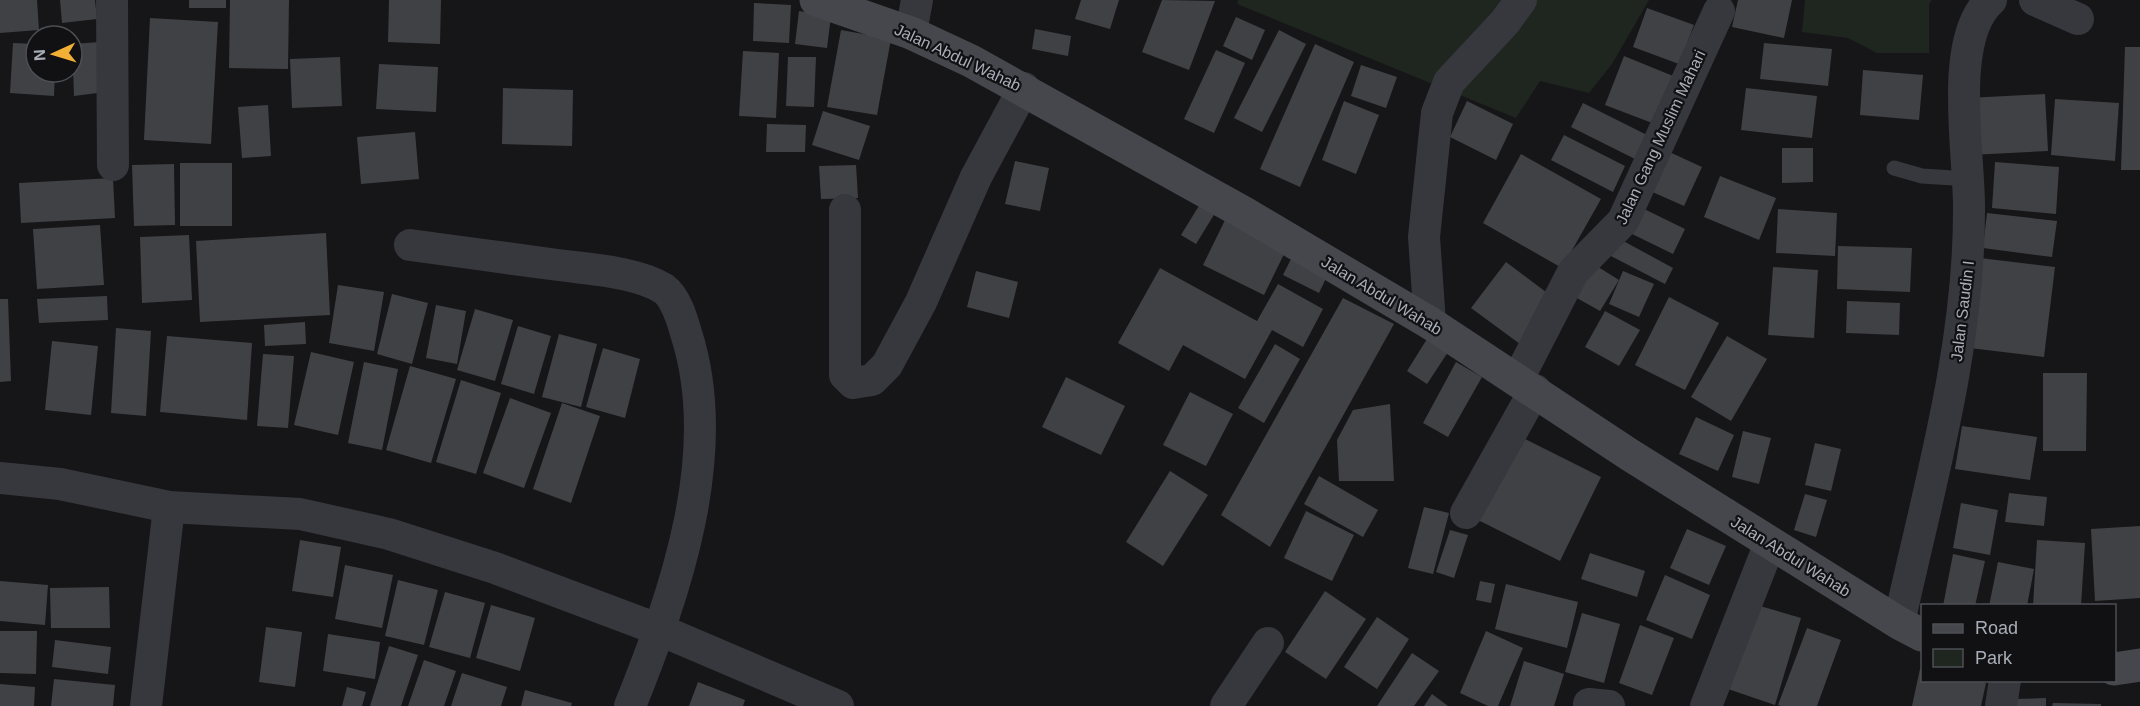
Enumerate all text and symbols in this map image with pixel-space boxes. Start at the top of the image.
street label: Jalan Abdul Wahab [892,21,1024,94]
north arrow [24,24,84,84]
street label: Jalan Gang Muslim Mahari [1613,47,1708,227]
text: N [31,49,48,61]
street label: Jalan Abdul Wahab [1319,253,1445,338]
street label: Jalan Saudin I [1948,260,1977,362]
street label: Jalan Abdul Wahab [1728,513,1854,600]
legend [1921,604,2116,682]
text: Road [1975,618,2018,638]
text: Park [1975,648,2013,668]

